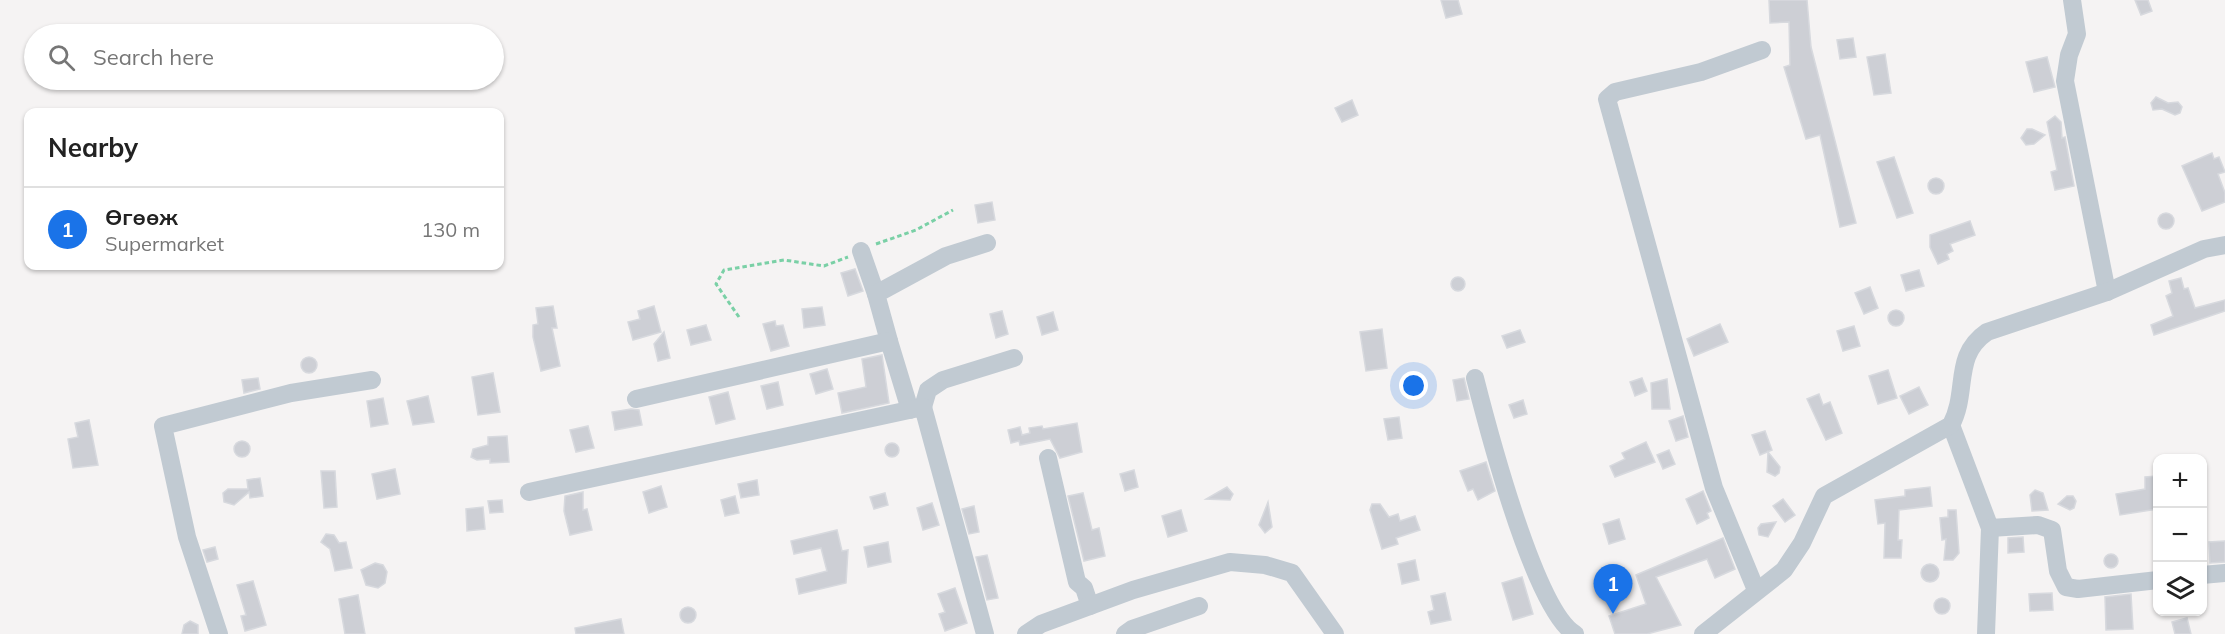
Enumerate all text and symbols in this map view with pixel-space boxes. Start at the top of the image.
search box [24,24,504,90]
icon: search [45,41,78,74]
text: Search here [93,43,214,71]
text: Nearby [48,131,138,164]
text: Өгөөж [105,203,178,231]
text: 1 [62,217,74,242]
text: 130 m [421,217,480,242]
text: Supermarket [105,231,224,256]
your location [1399,371,1428,400]
map controls [2153,454,2207,616]
button: + [2153,454,2207,508]
button: − [2153,508,2207,562]
button: layers [2153,562,2207,616]
pin: 1 [1594,564,1632,614]

